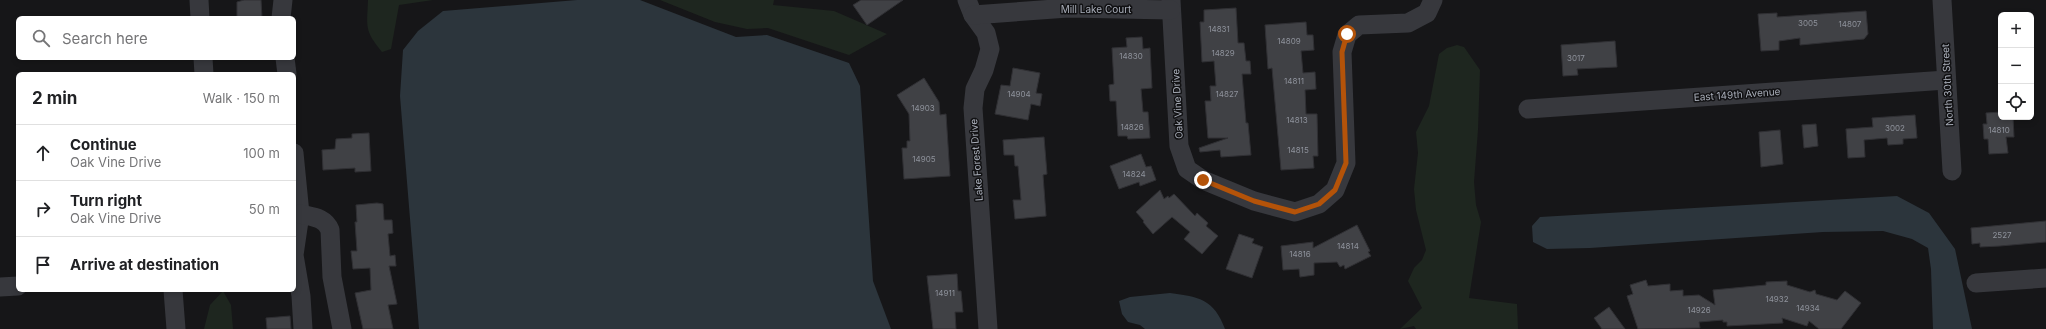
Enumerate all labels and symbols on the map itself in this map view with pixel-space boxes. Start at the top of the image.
street label: Mill Lake Court [1061,3,1132,15]
house number: 3005 [1798,18,1818,28]
house number: 14807 [1839,19,1862,29]
house number: 14831 [1208,24,1230,34]
route start [1338,25,1356,43]
house number: 14809 [1277,36,1301,46]
street label: North 30th Street [1939,43,1955,126]
house number: 14829 [1211,48,1235,58]
house number: 14830 [1119,51,1143,61]
house number: 3017 [1567,53,1585,63]
street label: Oak Vine Drive [1169,68,1185,139]
house number: 14811 [1284,76,1304,86]
street label: East 149th Avenue [1693,85,1781,103]
house number: 14904 [1007,89,1031,99]
house number: 14827 [1216,89,1239,99]
house number: 14903 [911,103,935,113]
house number: 14813 [1286,115,1308,125]
street label: Lake Forest Drive [967,118,985,201]
house number: 14826 [1120,122,1144,132]
house number: 3002 [1885,123,1905,133]
house number: 14810 [1988,125,2010,135]
house number: 14815 [1287,145,1309,155]
house number: 14905 [912,154,936,164]
house number: 14824 [1122,169,1146,179]
route end [1194,171,1212,189]
house number: 2527 [1992,230,2012,240]
house number: 14814 [1337,241,1359,251]
house number: 14816 [1289,249,1311,259]
house number: 14911 [935,288,955,298]
house number: 14932 [1765,294,1789,304]
house number: 14934 [1796,303,1820,313]
house number: 14926 [1687,305,1711,315]

